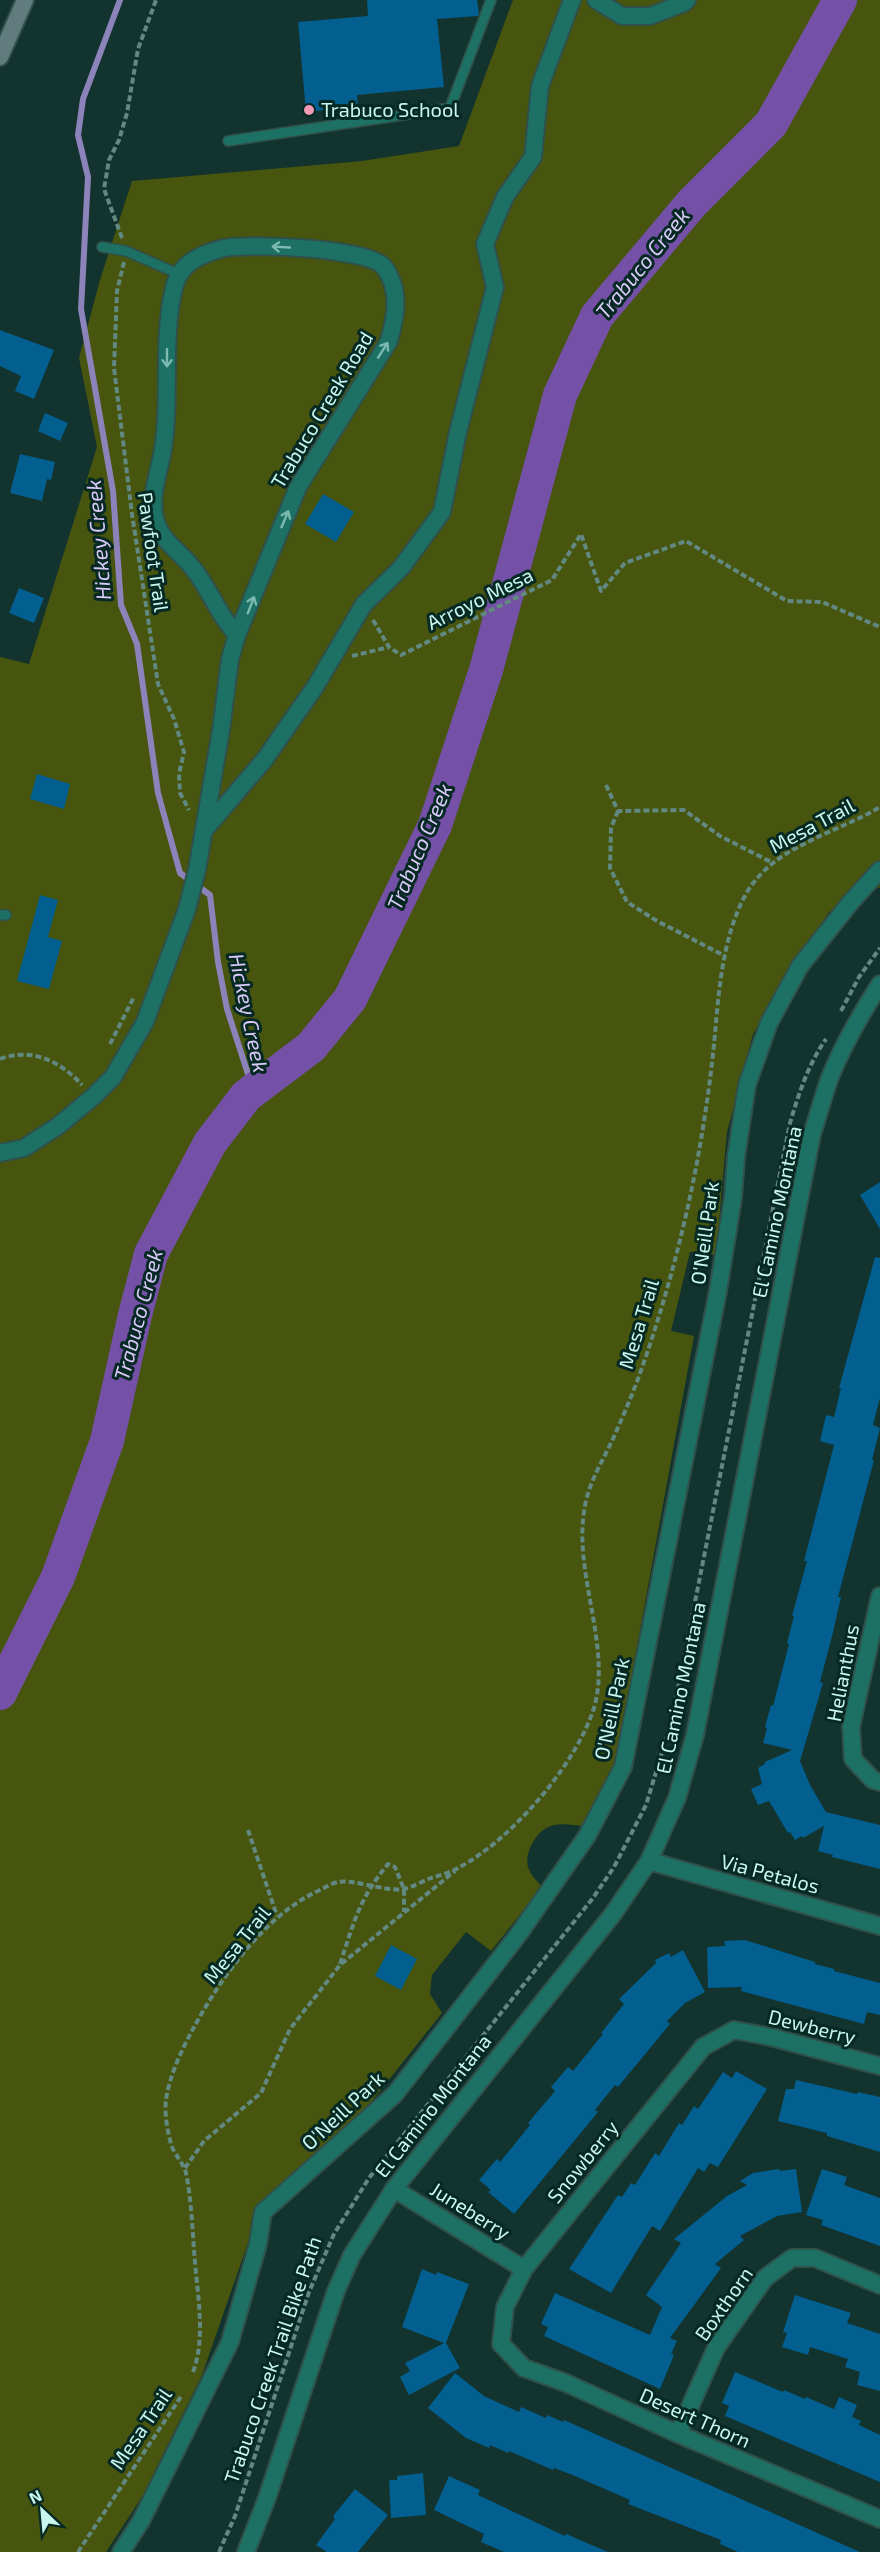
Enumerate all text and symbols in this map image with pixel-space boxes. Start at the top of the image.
place label: Trabuco School [321,97,459,121]
marker: Trabuco School [302,103,316,117]
water label: Trabuco Creek [590,203,694,323]
one-way arrow [271,242,291,253]
street label: Trabuco Creek Road [265,327,377,492]
one-way arrow [377,343,389,359]
one-way arrow [162,347,173,367]
water label: Hickey Creek [80,479,116,601]
street label: Pawfoot Trail [134,490,174,613]
one-way arrow [280,510,291,528]
street label: Arroyo Mesa [423,562,537,634]
one-way arrow [246,596,257,614]
water label: Trabuco Creek [381,780,456,913]
street label: Mesa Trail [765,793,858,858]
water label: Hickey Creek [224,951,274,1075]
street label: El Camino Montana [746,1124,806,1300]
street label: O'Neill Park [685,1180,723,1286]
water label: Trabuco Creek [108,1246,167,1383]
street label: Mesa Trail [613,1276,663,1372]
street label: El Camino Montana [650,1600,710,1776]
street label: Helianthus [821,1622,863,1723]
street label: O'Neill Park [588,1655,634,1762]
street label: Via Petalos [718,1848,822,1898]
street label: Mesa Trail [198,1901,275,1988]
street label: Dewberry [766,2004,859,2049]
street label: El Camino Montana [369,2029,496,2182]
street label: O'Neill Park [296,2066,389,2155]
street label: Snowberry [542,2115,623,2208]
street label: Juneberry [426,2176,515,2244]
street label: Trabuco Creek Trail Bike Path [218,2233,326,2486]
street label: Boxthorn [689,2262,757,2345]
street label: Desert Thorn [636,2382,755,2452]
street label: Mesa Trail [104,2383,176,2474]
north arrow [12,2480,72,2540]
text: N [26,2485,45,2507]

